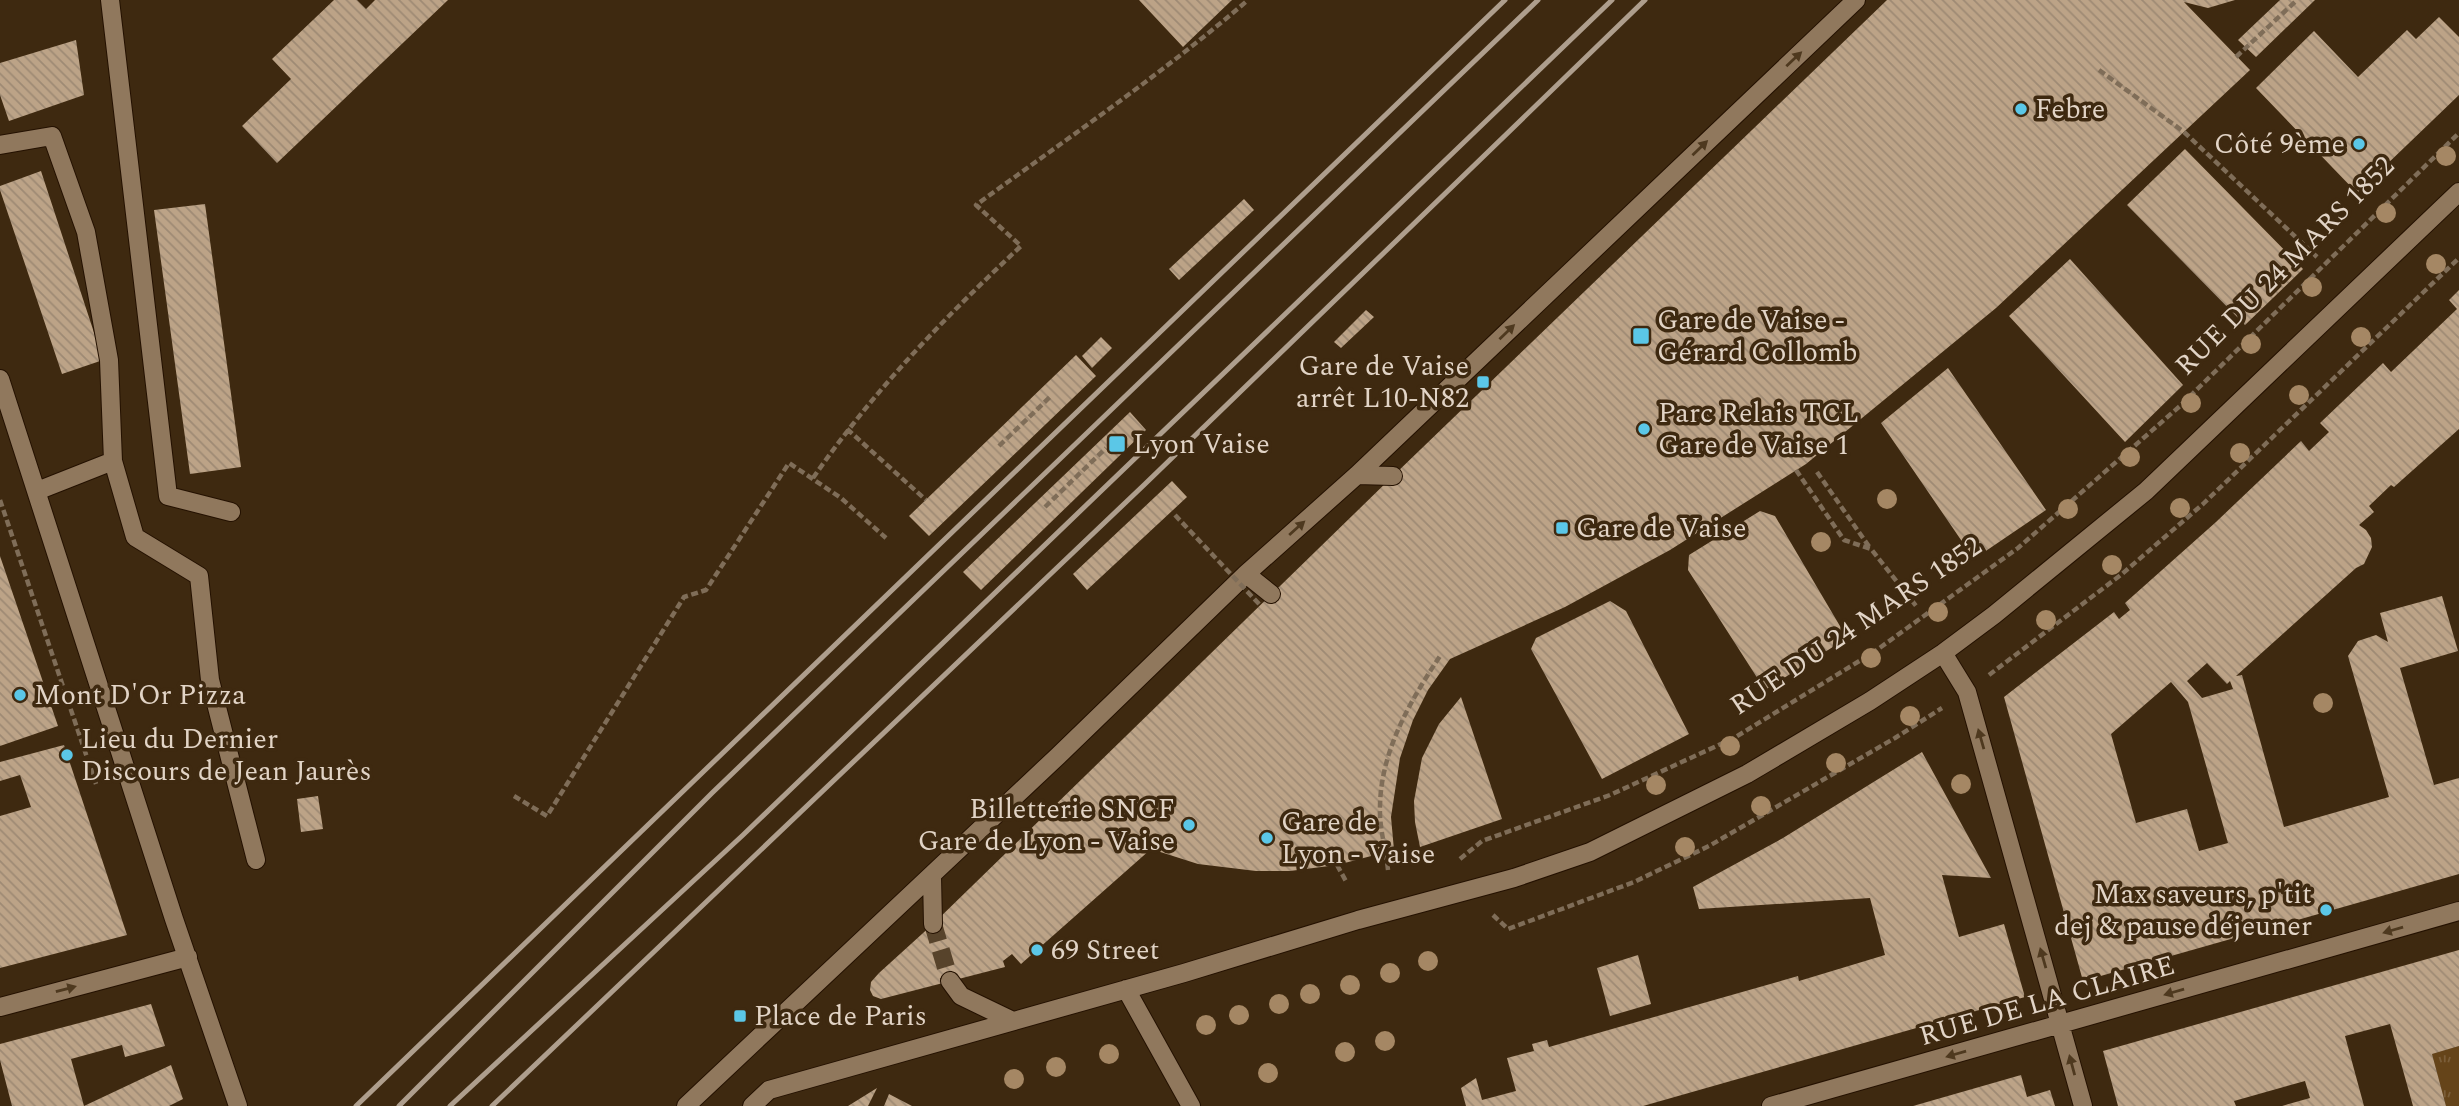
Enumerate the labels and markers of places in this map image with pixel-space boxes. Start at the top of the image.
place label: Febre [2035,88,2105,131]
marker: Febre [2013,101,2029,117]
place label: Côté 9ème [2214,123,2345,166]
marker: Côté 9ème [2351,136,2367,152]
place label: Gare de Vaise - Gérard Collomb [1657,299,1857,374]
marker: Gare de Vaise - Gérard Collomb [1631,326,1651,346]
place label: Gare de Vaise arrêt L10-N82 [1296,345,1469,420]
marker: Gare de Vaise arrêt L10-N82 [1475,374,1491,390]
place label: Parc Relais TCL Gare de Vaise 1 [1658,392,1859,467]
marker: Parc Relais TCL Gare de Vaise 1 [1636,421,1652,437]
place label: Lyon Vaise [1133,423,1270,466]
marker: Lyon Vaise [1107,434,1127,454]
place label: Gare de Vaise [1576,507,1747,550]
marker: Gare de Vaise [1554,520,1570,536]
place label: Mont D'Or Pizza [34,674,246,717]
marker: Mont D'Or Pizza [12,687,28,703]
place label: Lieu du Dernier Discours de Jean Jaurès [81,718,372,793]
marker: Lieu du Dernier Discours de Jean Jaurès [59,747,75,763]
place label: Billetterie SNCF Gare de Lyon - Vaise [918,788,1175,863]
place label: Gare de Lyon - Vaise [1281,801,1435,876]
marker: Billetterie SNCF Gare de Lyon - Vaise [1181,817,1197,833]
marker: Gare de Lyon - Vaise [1259,830,1275,846]
place label: Max saveurs, p'tit dej & pause déjeuner [2054,873,2312,948]
marker: Max saveurs, p'tit dej & pause déjeuner [2318,902,2334,918]
place label: 69 Street [1051,929,1160,972]
marker: 69 Street [1029,942,1045,958]
place label: Place de Paris [754,995,927,1038]
marker: Place de Paris [732,1008,748,1024]

